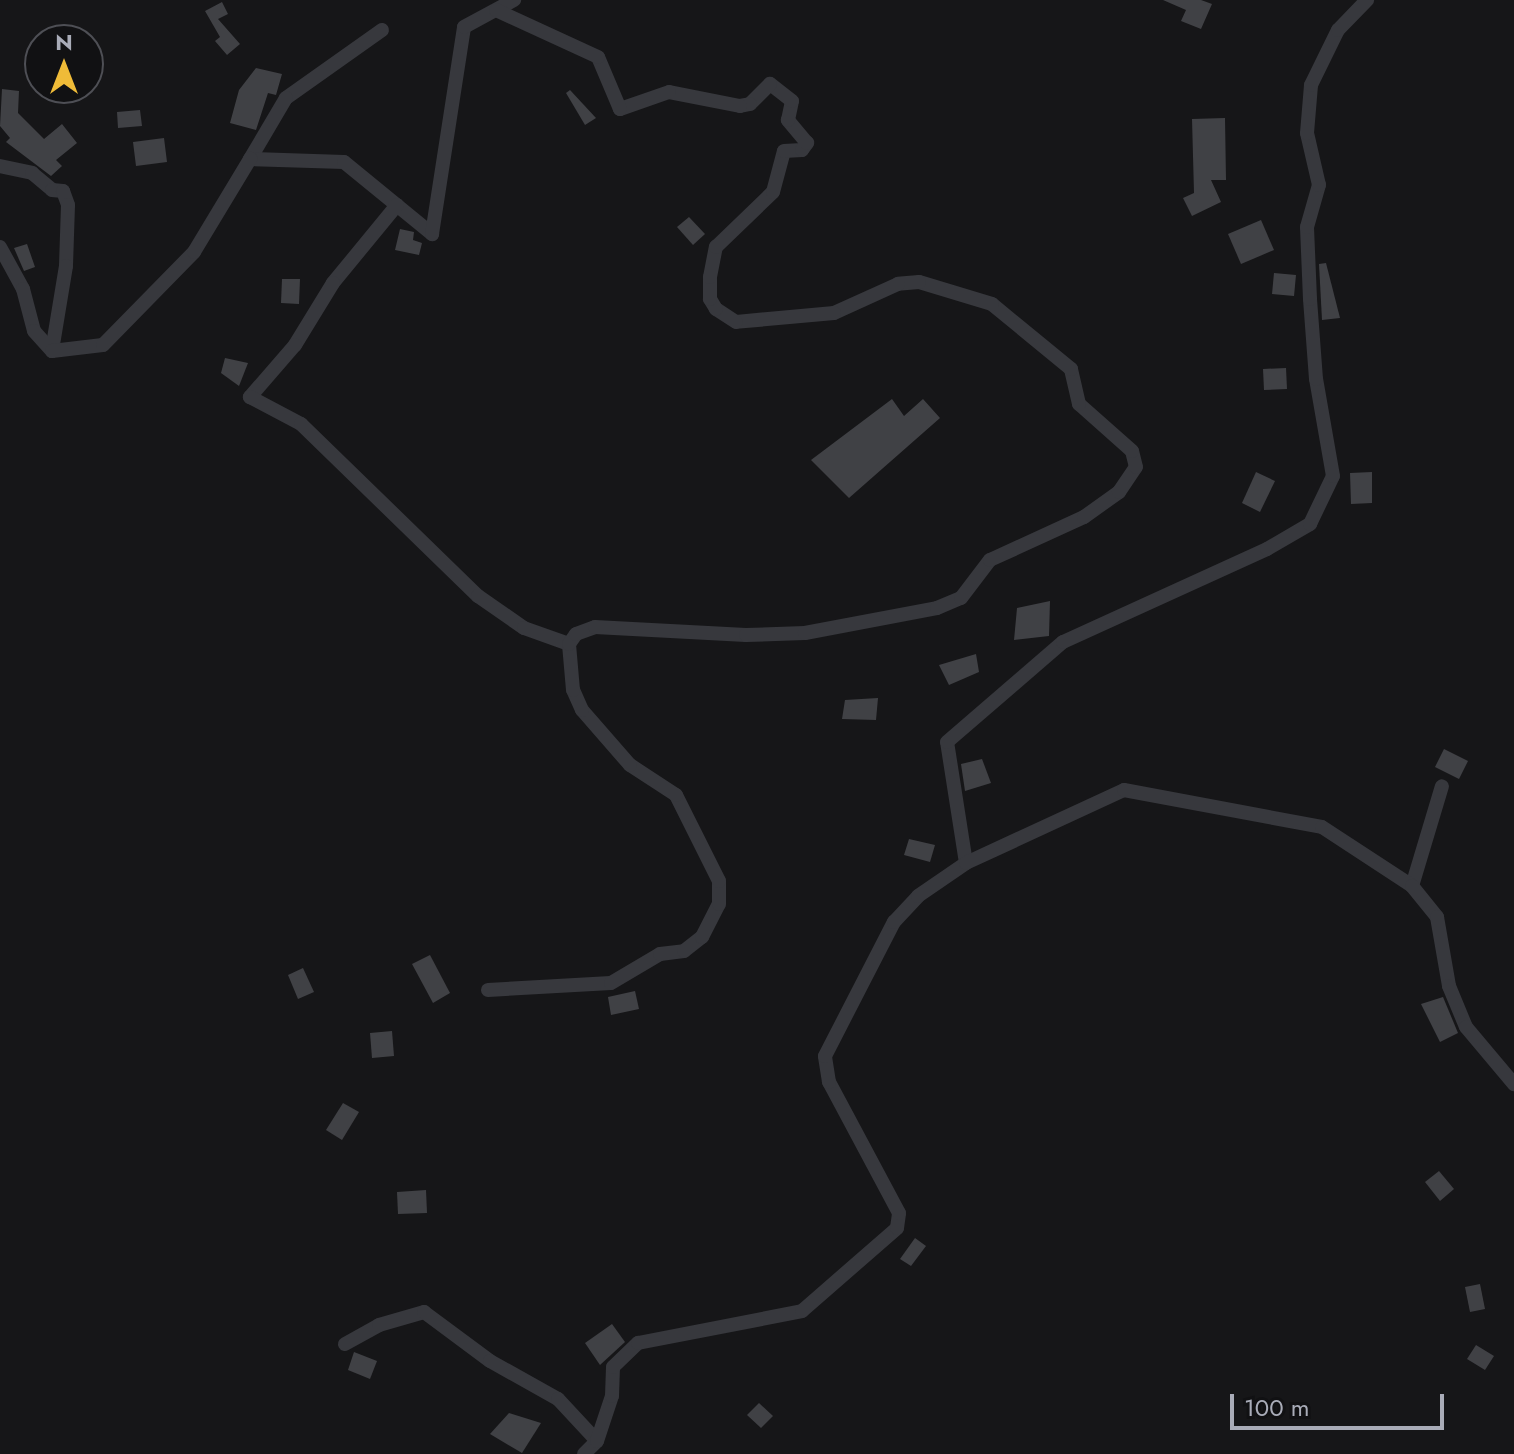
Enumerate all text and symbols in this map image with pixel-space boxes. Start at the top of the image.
north arrow [24,24,104,104]
text: N [55,26,73,58]
scale bar [1234,1378,1448,1428]
text: 100 m [1244,1390,1310,1425]

